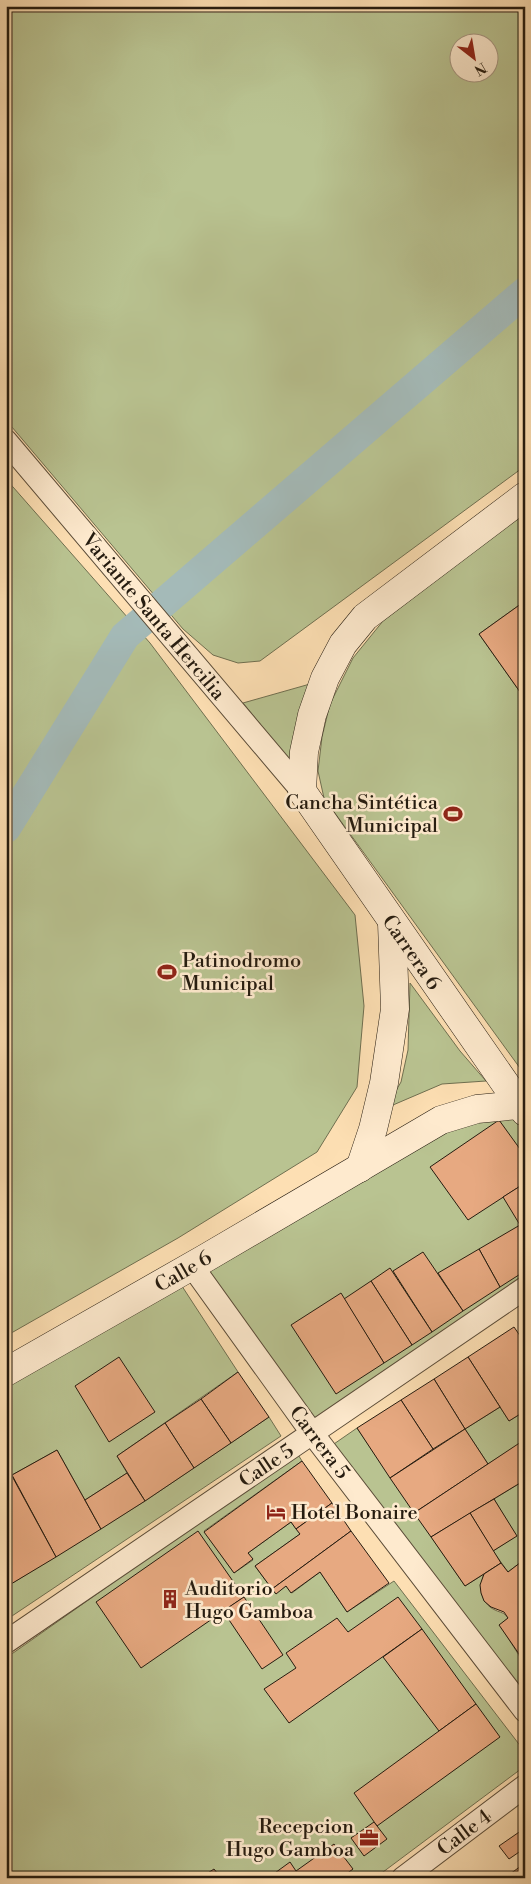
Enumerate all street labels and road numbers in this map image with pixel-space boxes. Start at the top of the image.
street label: Variante Santa Hercilia [75,528,231,706]
street label: Carrera 6 [376,910,446,995]
street label: Calle 6 [151,1246,217,1299]
street label: Carrera 5 [283,1401,354,1484]
street label: Calle 5 [235,1439,299,1494]
street label: Calle 4 [433,1805,497,1862]

